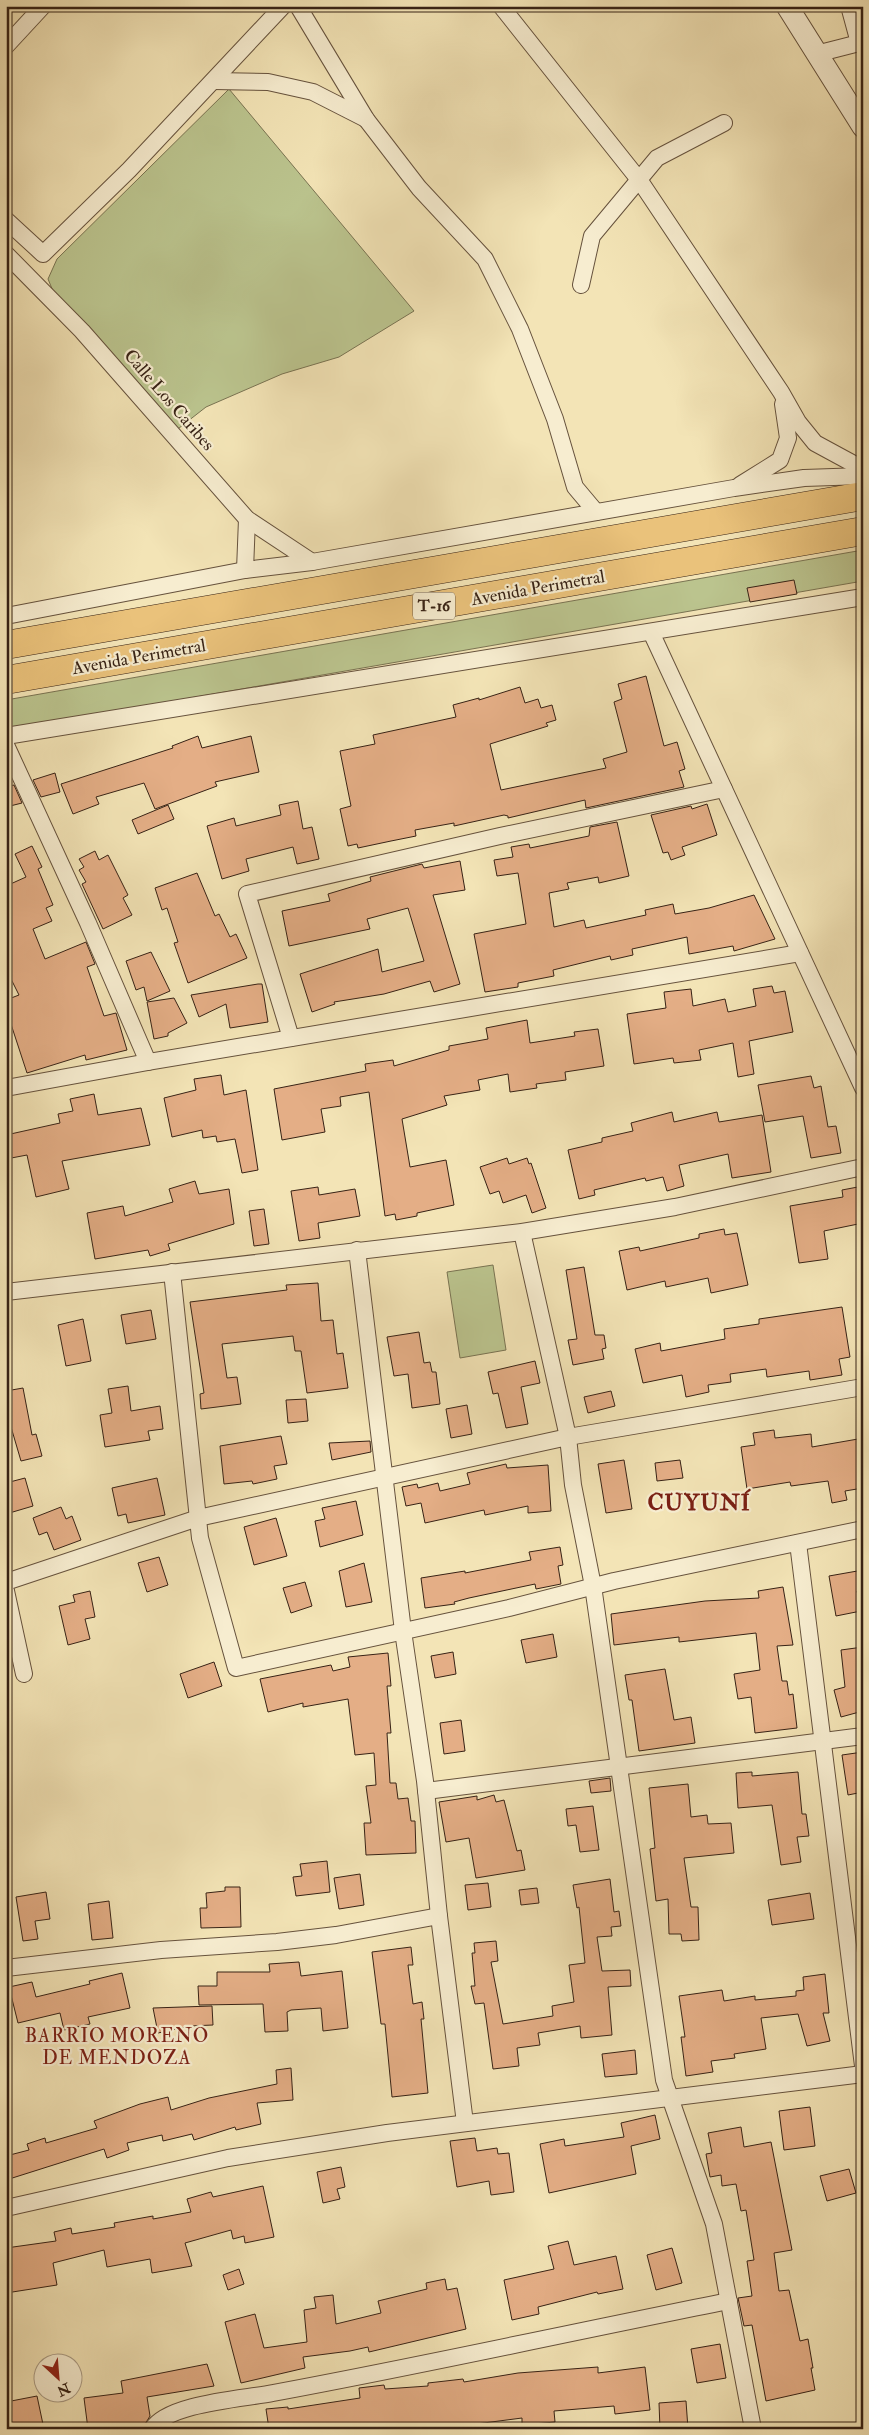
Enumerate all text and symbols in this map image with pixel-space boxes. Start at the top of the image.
street label: Calle Los Caribes [119,344,219,456]
street label: Avenida Perimetral [468,565,607,611]
road number: T-16 [413,592,455,620]
street label: Avenida Perimetral [69,634,208,680]
district label: CUYUNÍ [647,1488,752,1517]
district label: BARRIO MORENO DE MENDOZA [25,2024,209,2070]
north arrow [32,2352,82,2402]
text: N [54,2378,74,2400]

